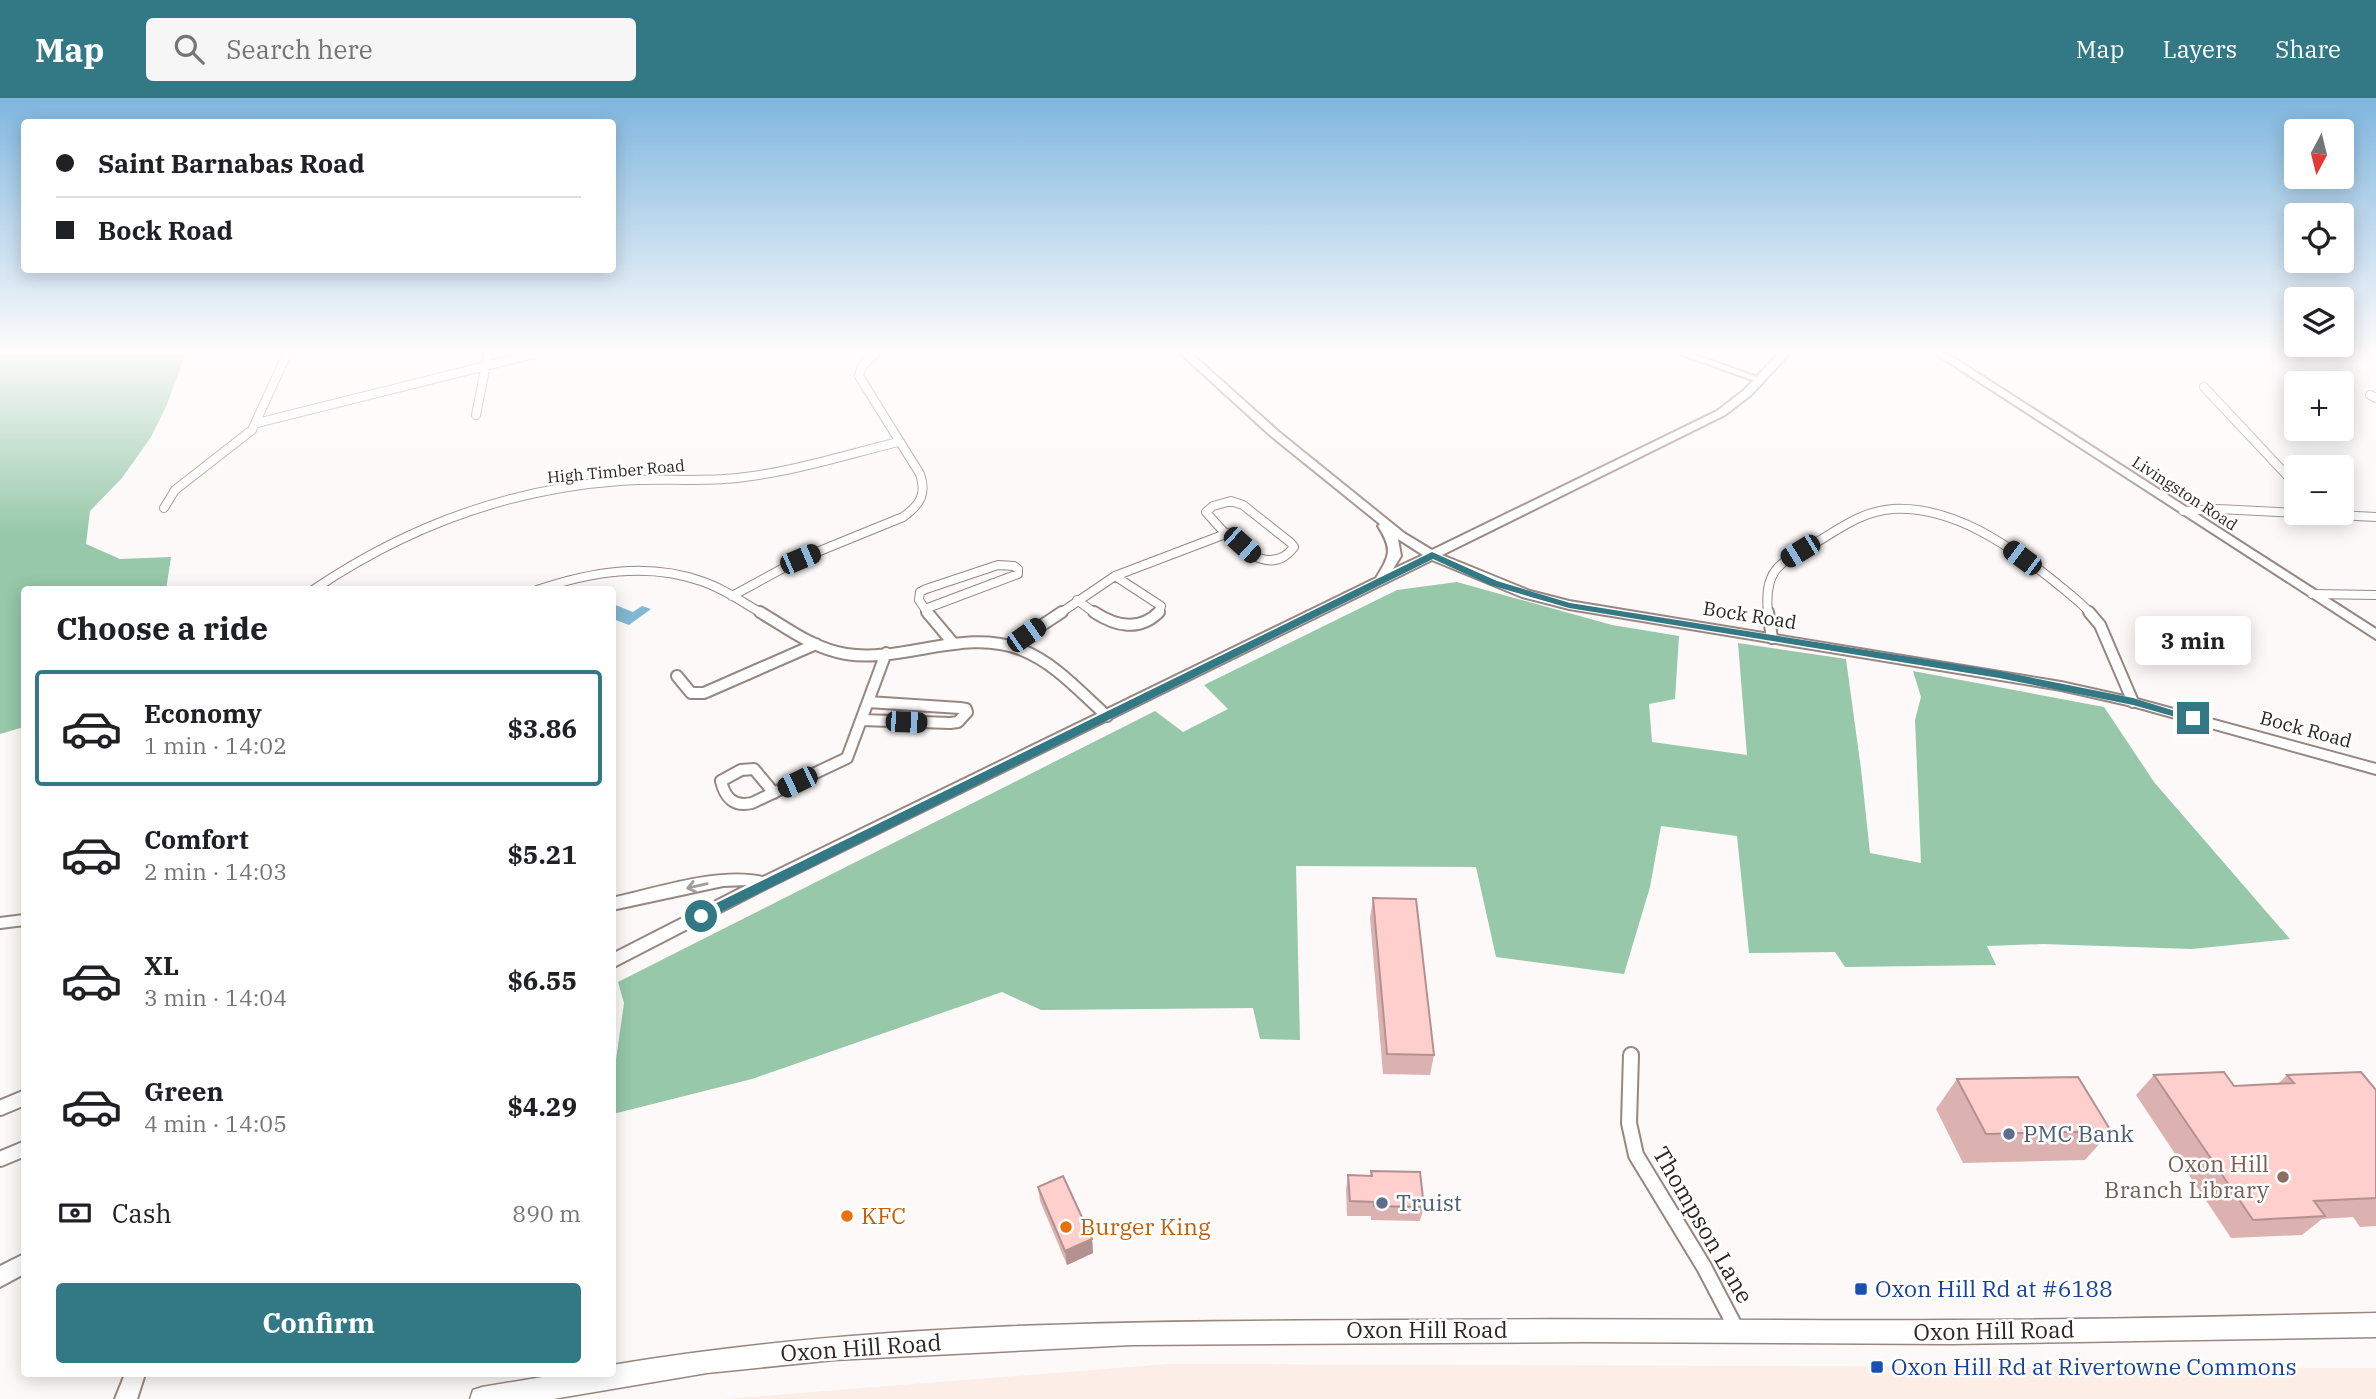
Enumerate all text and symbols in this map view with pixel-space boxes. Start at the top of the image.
search box [146,18,636,81]
text: Map [35,28,104,71]
icon: search [170,30,208,68]
text: Search here [226,32,373,66]
text: Map [2076,33,2124,65]
text: Layers [2162,33,2237,65]
text: Share [2275,33,2341,65]
north arrow [2284,119,2354,189]
map controls [2284,119,2354,525]
text: Saint Barnabas Road [98,146,365,180]
button: locate [2284,203,2354,273]
text: Bock Road [98,213,233,247]
button: layers [2284,287,2354,357]
button: + [2284,371,2354,441]
street label: Livingston Road [2129,452,2242,535]
street label: High Timber Road [546,455,686,487]
button: − [2284,455,2354,525]
car [1220,523,1265,567]
car [1777,531,1824,571]
car [1999,537,2046,579]
car [777,541,824,577]
street label: Bock Road [1702,596,1798,634]
text: Choose a ride [56,607,268,649]
car [1003,614,1050,656]
callout: 3 min [2135,616,2251,666]
text: 3 min [2161,625,2225,655]
text: Economy [144,696,262,730]
icon: car [60,697,123,760]
route end [2177,702,2209,734]
street label: Bock Road [2257,705,2355,753]
text: $3.86 [507,711,577,745]
car [885,711,928,733]
text: 1 min · 14:02 [144,730,287,760]
car [774,763,821,801]
text: Comfort [144,822,249,856]
icon: car [60,823,123,886]
text: $5.21 [507,837,577,871]
text: 2 min · 14:03 [144,856,287,886]
one-way arrow [686,880,709,893]
route start [685,900,717,932]
text: XL [144,948,179,982]
icon: car [60,949,123,1012]
text: $6.55 [507,963,577,997]
text: 3 min · 14:04 [144,982,287,1012]
text: Green [144,1074,224,1108]
icon: car [60,1075,123,1138]
text: $4.29 [507,1089,577,1123]
text: 4 min · 14:05 [144,1108,287,1138]
place label: PMC Bank [2023,1118,2134,1148]
marker: PMC Bank [2001,1126,2017,1142]
street label: Thompson Lane [1647,1141,1761,1308]
place label: Oxon Hill Branch Library [2104,1148,2270,1204]
marker: Oxon Hill Branch Library [2275,1169,2291,1185]
place label: Truist [1396,1187,1462,1217]
icon: cash [56,1194,94,1232]
marker: Truist [1374,1195,1390,1211]
text: Cash [112,1196,172,1230]
text: 890 m [512,1198,581,1228]
place label: KFC [861,1200,906,1230]
marker: KFC [839,1208,855,1224]
place label: Burger King [1080,1211,1211,1241]
marker: Burger King [1058,1219,1074,1235]
place label: Oxon Hill Rd at #6188 [1875,1273,2113,1303]
marker: Oxon Hill Rd at #6188 [1853,1281,1869,1297]
button: Confirm [56,1283,581,1363]
street label: Oxon Hill Road [1346,1314,1508,1344]
street label: Oxon Hill Road [1913,1314,2075,1346]
street label: Oxon Hill Road [779,1326,942,1368]
place label: Oxon Hill Rd at Rivertowne Commons [1891,1351,2297,1381]
marker: Oxon Hill Rd at Rivertowne Commons [1869,1359,1885,1375]

